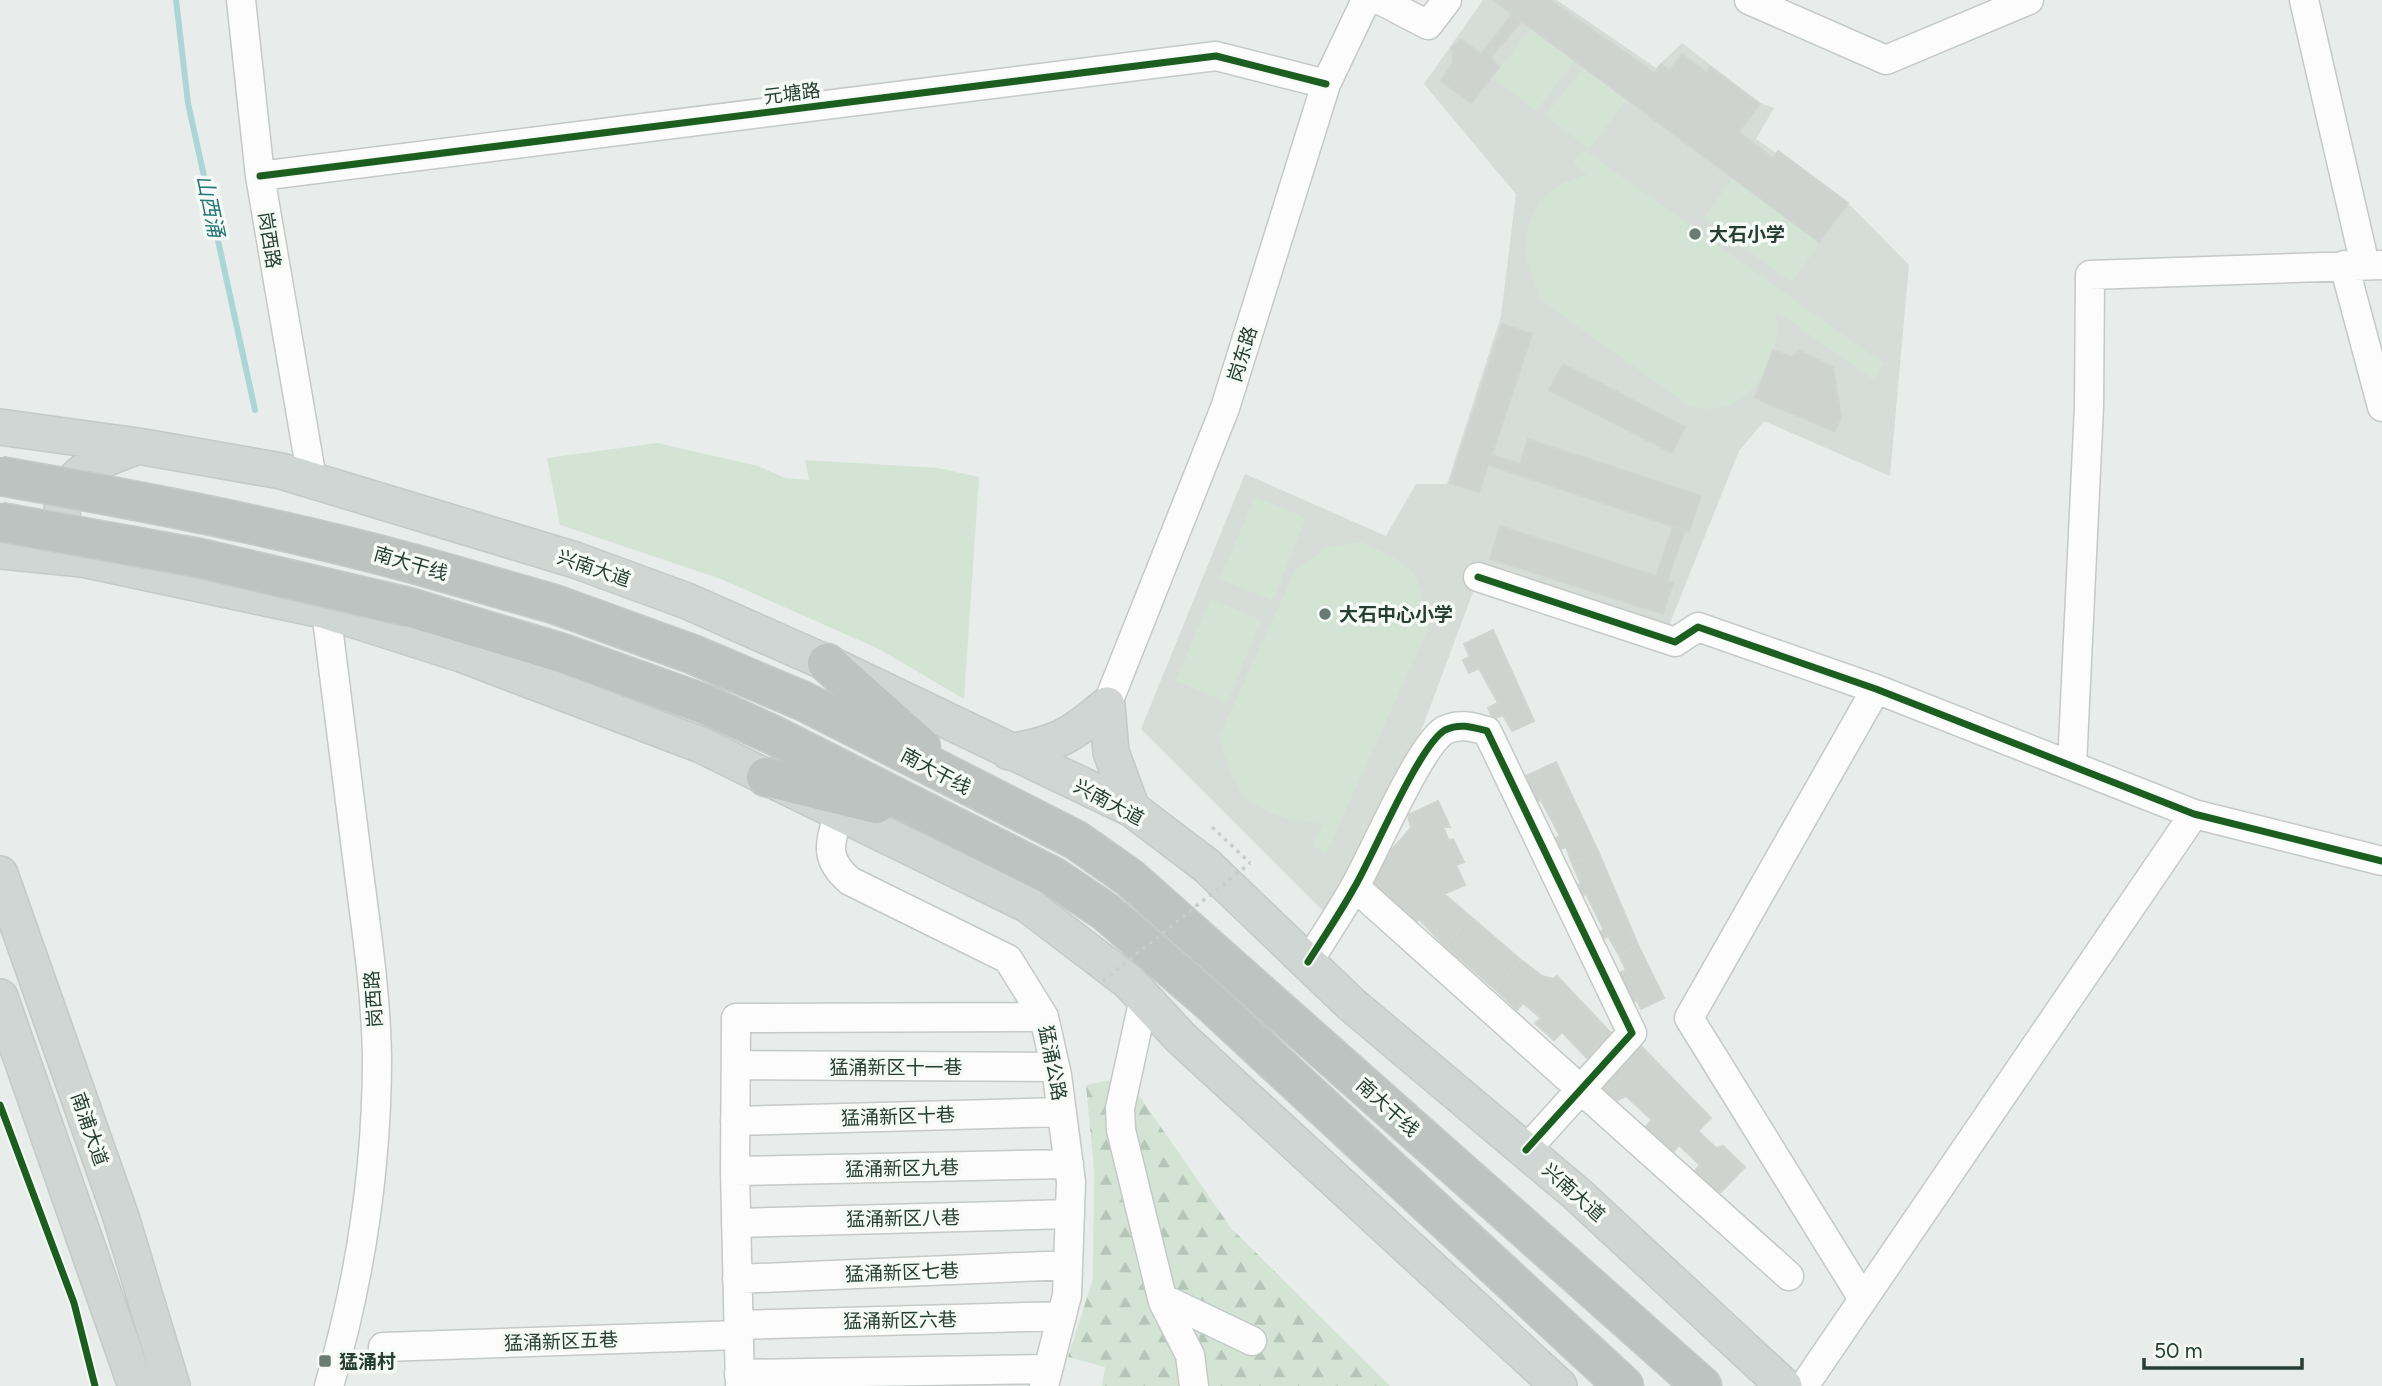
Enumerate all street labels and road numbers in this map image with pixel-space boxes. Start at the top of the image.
street label: 元塘路 [762,79,822,108]
street label: 岗西路 [254,210,285,270]
street label: 岗东路 [1223,324,1262,385]
street label: 南大干线 [371,542,451,585]
street label: 兴南大道 [554,545,634,592]
street label: 南大干线 [897,743,975,799]
street label: 兴南大道 [1070,774,1148,830]
street label: 岗西路 [360,970,387,1028]
street label: 猛涌公路 [1034,1024,1071,1103]
street label: 猛涌新区十一巷 [829,1056,963,1079]
street label: 南大干线 [1352,1073,1424,1141]
street label: 南浦大道 [66,1089,113,1169]
street label: 猛涌新区十巷 [841,1103,955,1130]
street label: 猛涌新区九巷 [845,1156,959,1181]
street label: 兴南大道 [1538,1158,1610,1226]
street label: 猛涌新区八巷 [846,1206,960,1231]
street label: 猛涌新区七巷 [845,1259,959,1286]
street label: 猛涌新区六巷 [843,1308,957,1333]
street label: 猛涌新区五巷 [504,1328,618,1355]

